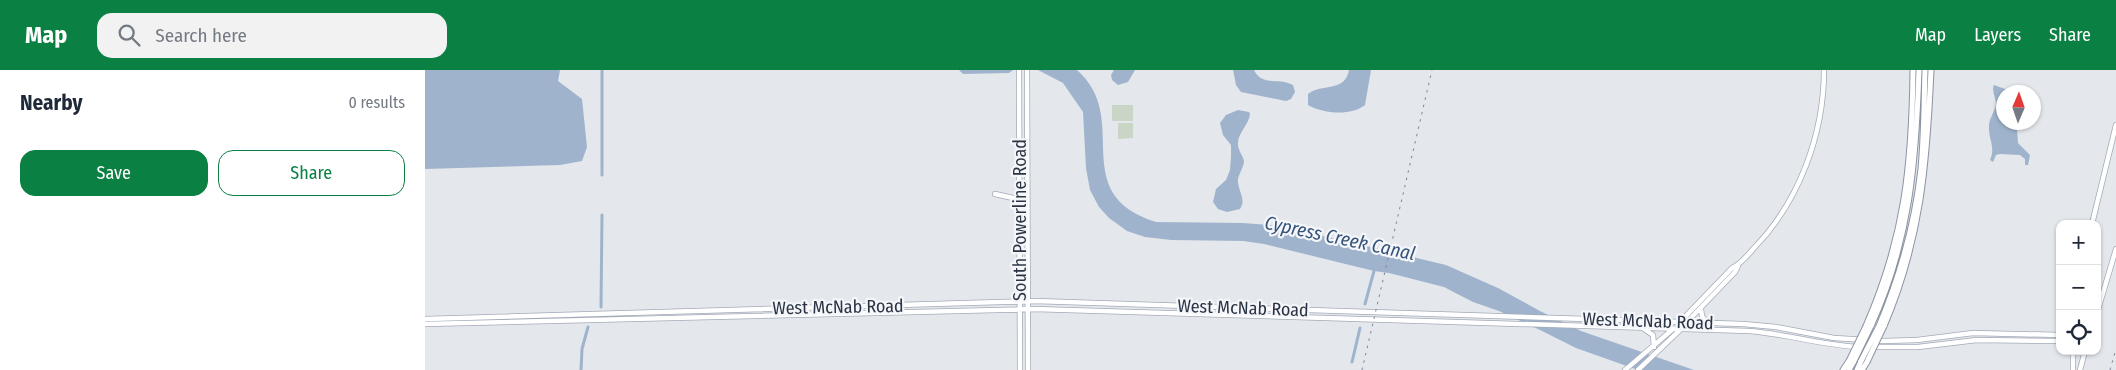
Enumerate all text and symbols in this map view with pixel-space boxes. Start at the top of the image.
search box [97,13,447,58]
text: Map [25,21,67,49]
icon: search [115,21,143,49]
text: Search here [155,24,247,47]
text: Map [1915,24,1946,46]
text: Layers [1974,24,2021,46]
text: Share [2049,24,2091,46]
north arrow [1996,85,2041,130]
text: Nearby [20,90,82,116]
text: 0 results [348,93,405,112]
street label: South Powerline Road [1009,139,1031,301]
button: Save [20,150,208,196]
button: Share [218,150,405,196]
water label: Cypress Creek Canal [1263,211,1417,265]
map controls [2056,220,2101,355]
button: + [2056,220,2101,265]
button: − [2056,265,2101,310]
street label: West McNab Road [772,295,904,319]
street label: West McNab Road [1177,295,1309,321]
street label: West McNab Road [1582,308,1714,334]
button: locate [2056,310,2101,355]

